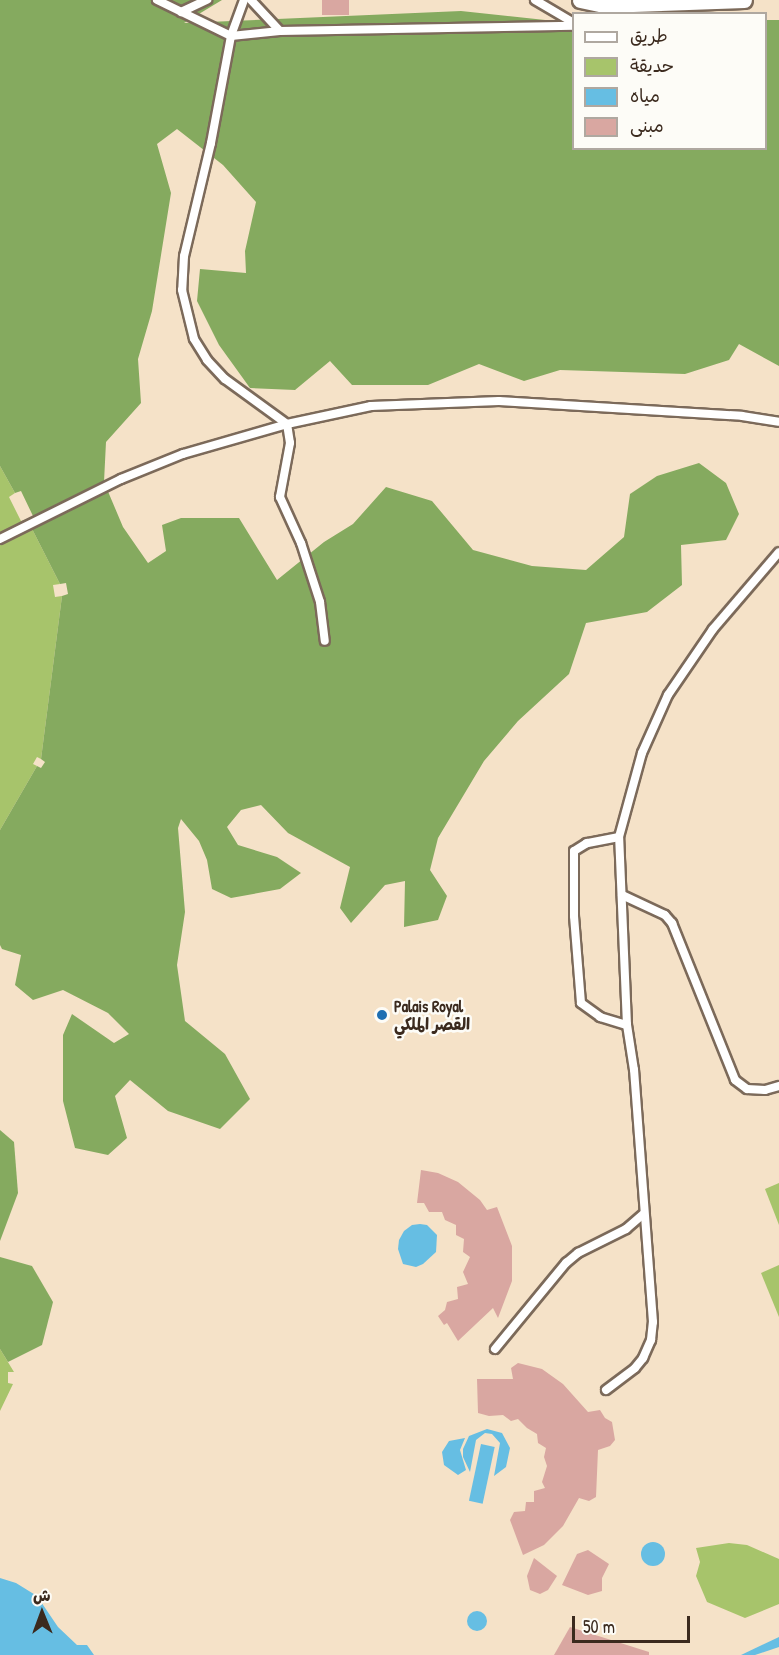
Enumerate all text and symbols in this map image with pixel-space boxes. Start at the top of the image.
legend [572,12,767,150]
text: طريق [630,23,668,48]
text: حديقة [630,53,674,78]
text: مياه [630,83,660,108]
text: مبنى [630,113,664,138]
place label: Palais Royal القصر الملكي [394,996,470,1034]
marker: Palais Royal القصر الملكي [375,1008,389,1022]
north arrow [12,1583,72,1643]
text: ش [33,1584,51,1606]
scale bar [575,1604,694,1642]
text: 50 m [583,1614,615,1639]

